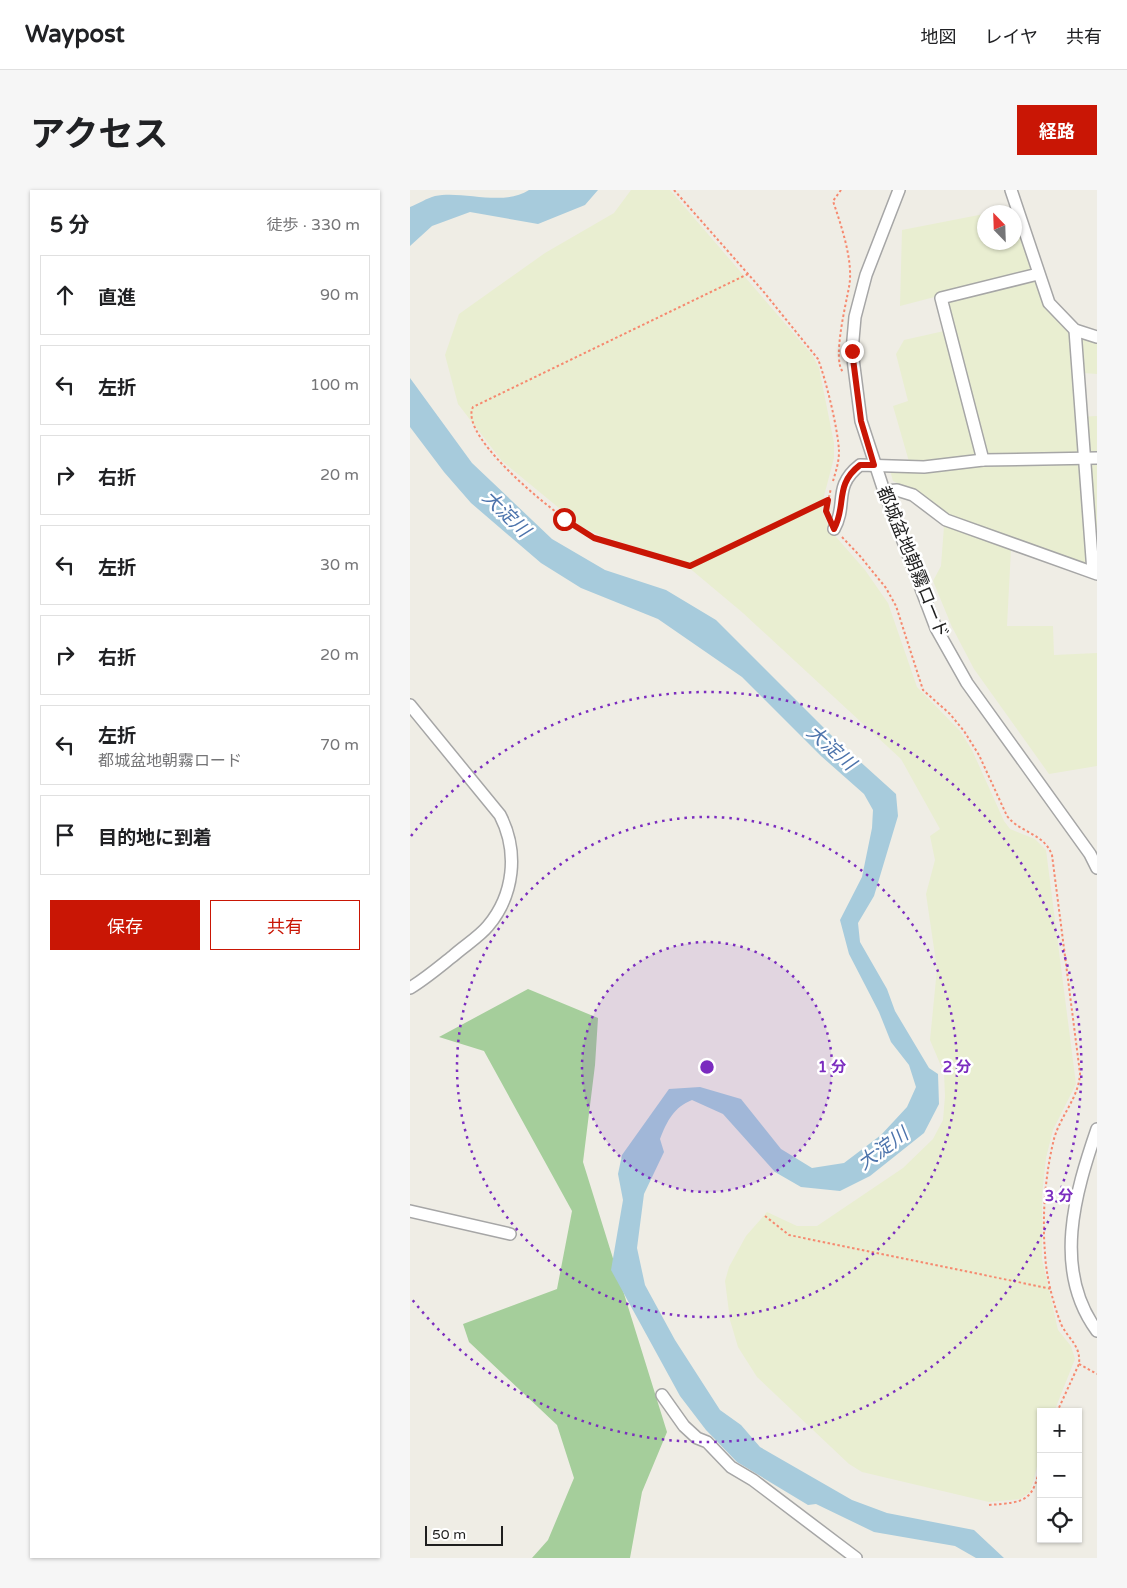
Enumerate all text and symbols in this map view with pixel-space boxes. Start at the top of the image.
text: Waypost [25,20,125,49]
text: 地図 [921,26,957,48]
text: レイヤ [985,26,1038,48]
text: 共有 [1066,26,1102,48]
button: 経路 [1017,105,1097,155]
text: アクセス [30,114,168,156]
north arrow [977,205,1022,250]
text: 5 分 [50,213,90,238]
text: 徒歩 · 330 m [267,215,360,235]
icon: ahead [51,281,79,309]
text: 90 m [320,285,359,305]
text: 直進 [98,287,136,309]
route end [841,340,864,363]
icon: left [51,371,79,399]
text: 100 m [310,375,359,395]
text: 左折 [98,377,136,399]
icon: right [51,461,79,489]
text: 20 m [320,465,359,485]
text: 右折 [98,467,136,489]
street label: 都城盆地朝霧ロード [872,483,954,641]
water label: 大淀川 [478,486,536,543]
route start [553,508,576,531]
icon: left [51,551,79,579]
text: 30 m [320,555,359,575]
text: 左折 [98,557,136,579]
icon: right [51,641,79,669]
text: 20 m [320,645,359,665]
text: 右折 [98,647,136,669]
water label: 大淀川 [802,721,861,776]
text: 左折 [98,725,136,747]
icon: left [51,731,79,759]
text: 70 m [320,735,359,755]
text: 都城盆地朝霧ロード [98,751,242,771]
icon: arrive [51,821,79,849]
text: 目的地に到着 [98,827,212,849]
button: 保存 [50,900,200,950]
button: 共有 [210,900,360,950]
centre of rings [698,1058,716,1076]
text: 1 分 [818,1058,846,1076]
text: 2 分 [943,1058,971,1076]
water label: 大淀川 [853,1122,914,1175]
text: 3 分 [1045,1187,1073,1205]
map controls [1037,1408,1082,1543]
button: + [1037,1408,1082,1453]
button: − [1037,1453,1082,1498]
button: locate [1037,1498,1082,1543]
scale bar [425,1523,502,1546]
text: 50 m [432,1526,466,1543]

